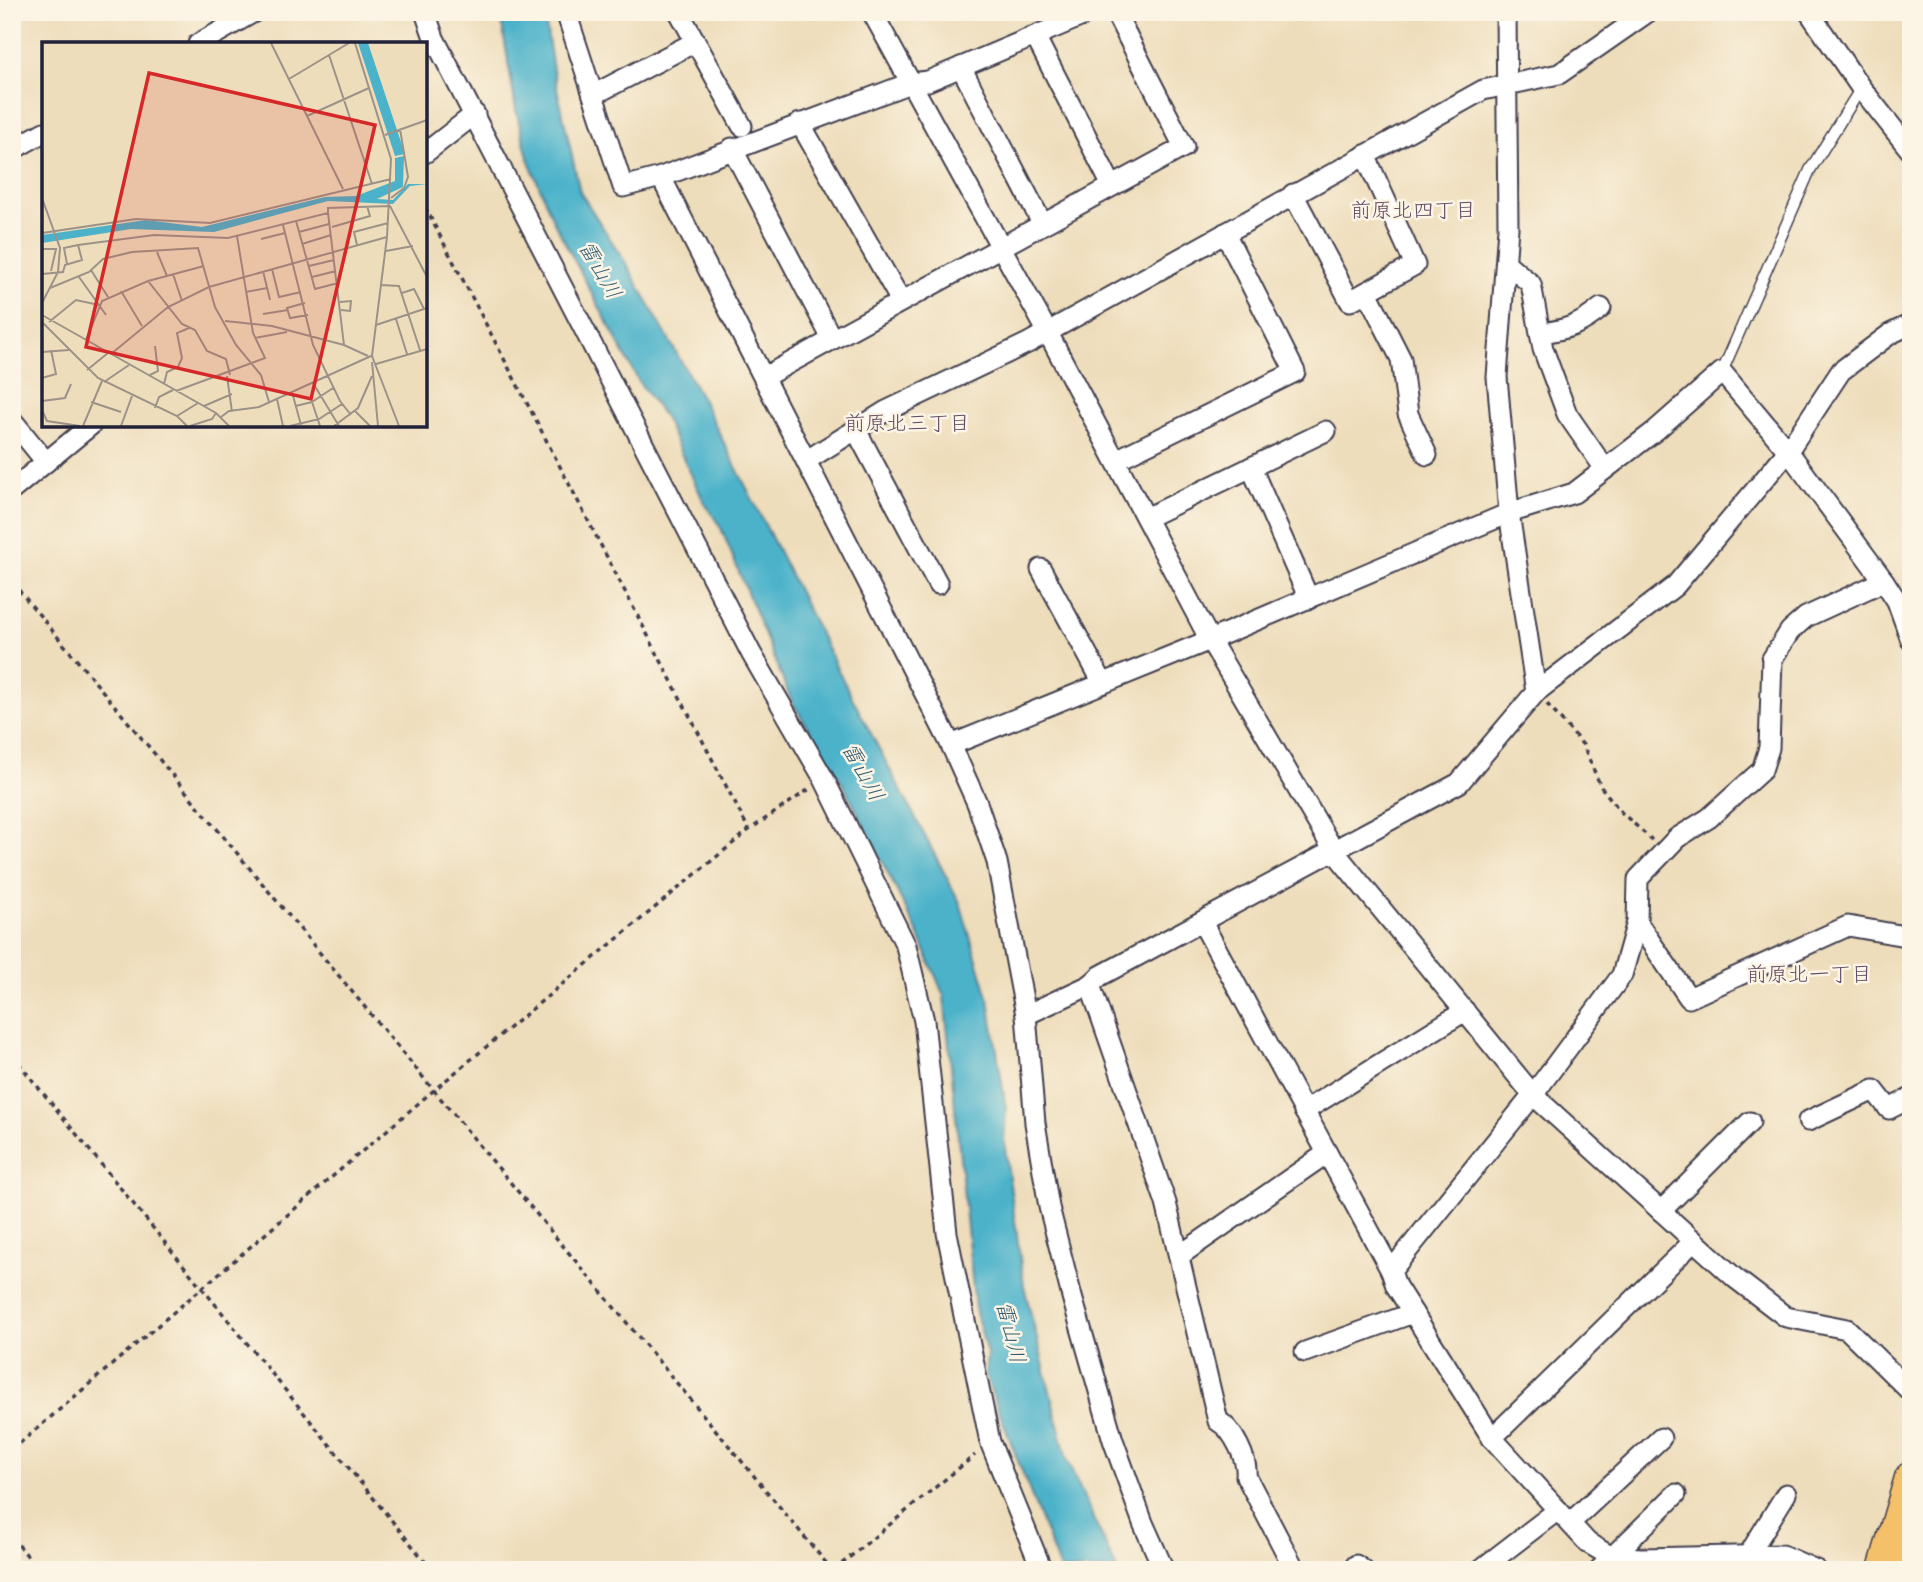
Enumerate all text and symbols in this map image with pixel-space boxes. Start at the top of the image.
inset map [42,42,427,427]
district label: 前原北四丁目 [1350,192,1476,224]
water label: 雷山川 [572,234,632,304]
district label: 前原北三丁目 [844,405,970,437]
water label: 雷山川 [836,736,894,806]
district label: 前原北一丁目 [1746,956,1872,988]
water label: 雷山川 [990,1298,1036,1366]

